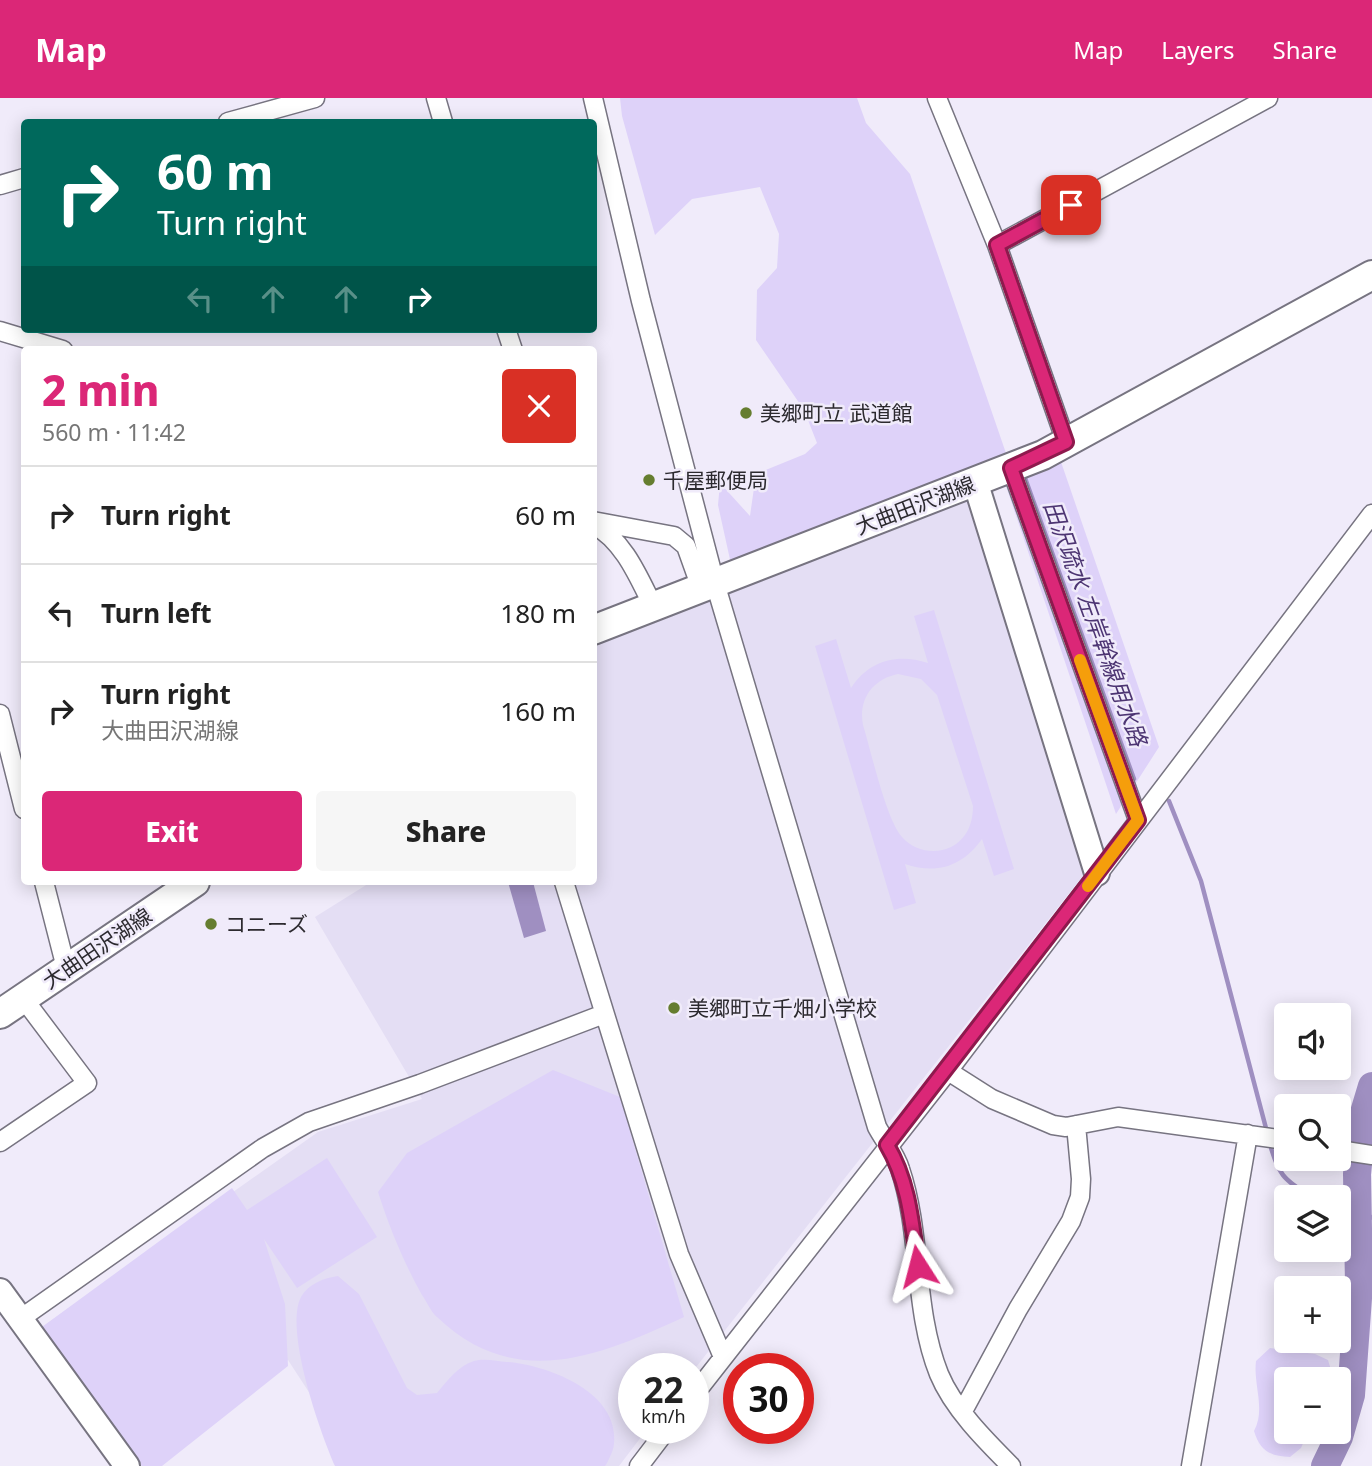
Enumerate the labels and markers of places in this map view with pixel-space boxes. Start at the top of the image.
pin [1041,175,1101,235]
place label: 美郷町立 武道館 [760,399,912,427]
marker: 美郷町立 武道館 [738,405,754,421]
place label: 千屋郵便局 [663,466,768,494]
marker: 千屋郵便局 [641,472,657,488]
place label: コニーズ [225,910,308,938]
marker: コニーズ [203,916,219,932]
place label: 美郷町立千畑小学校 [688,994,877,1022]
marker: 美郷町立千畑小学校 [666,1000,682,1016]

